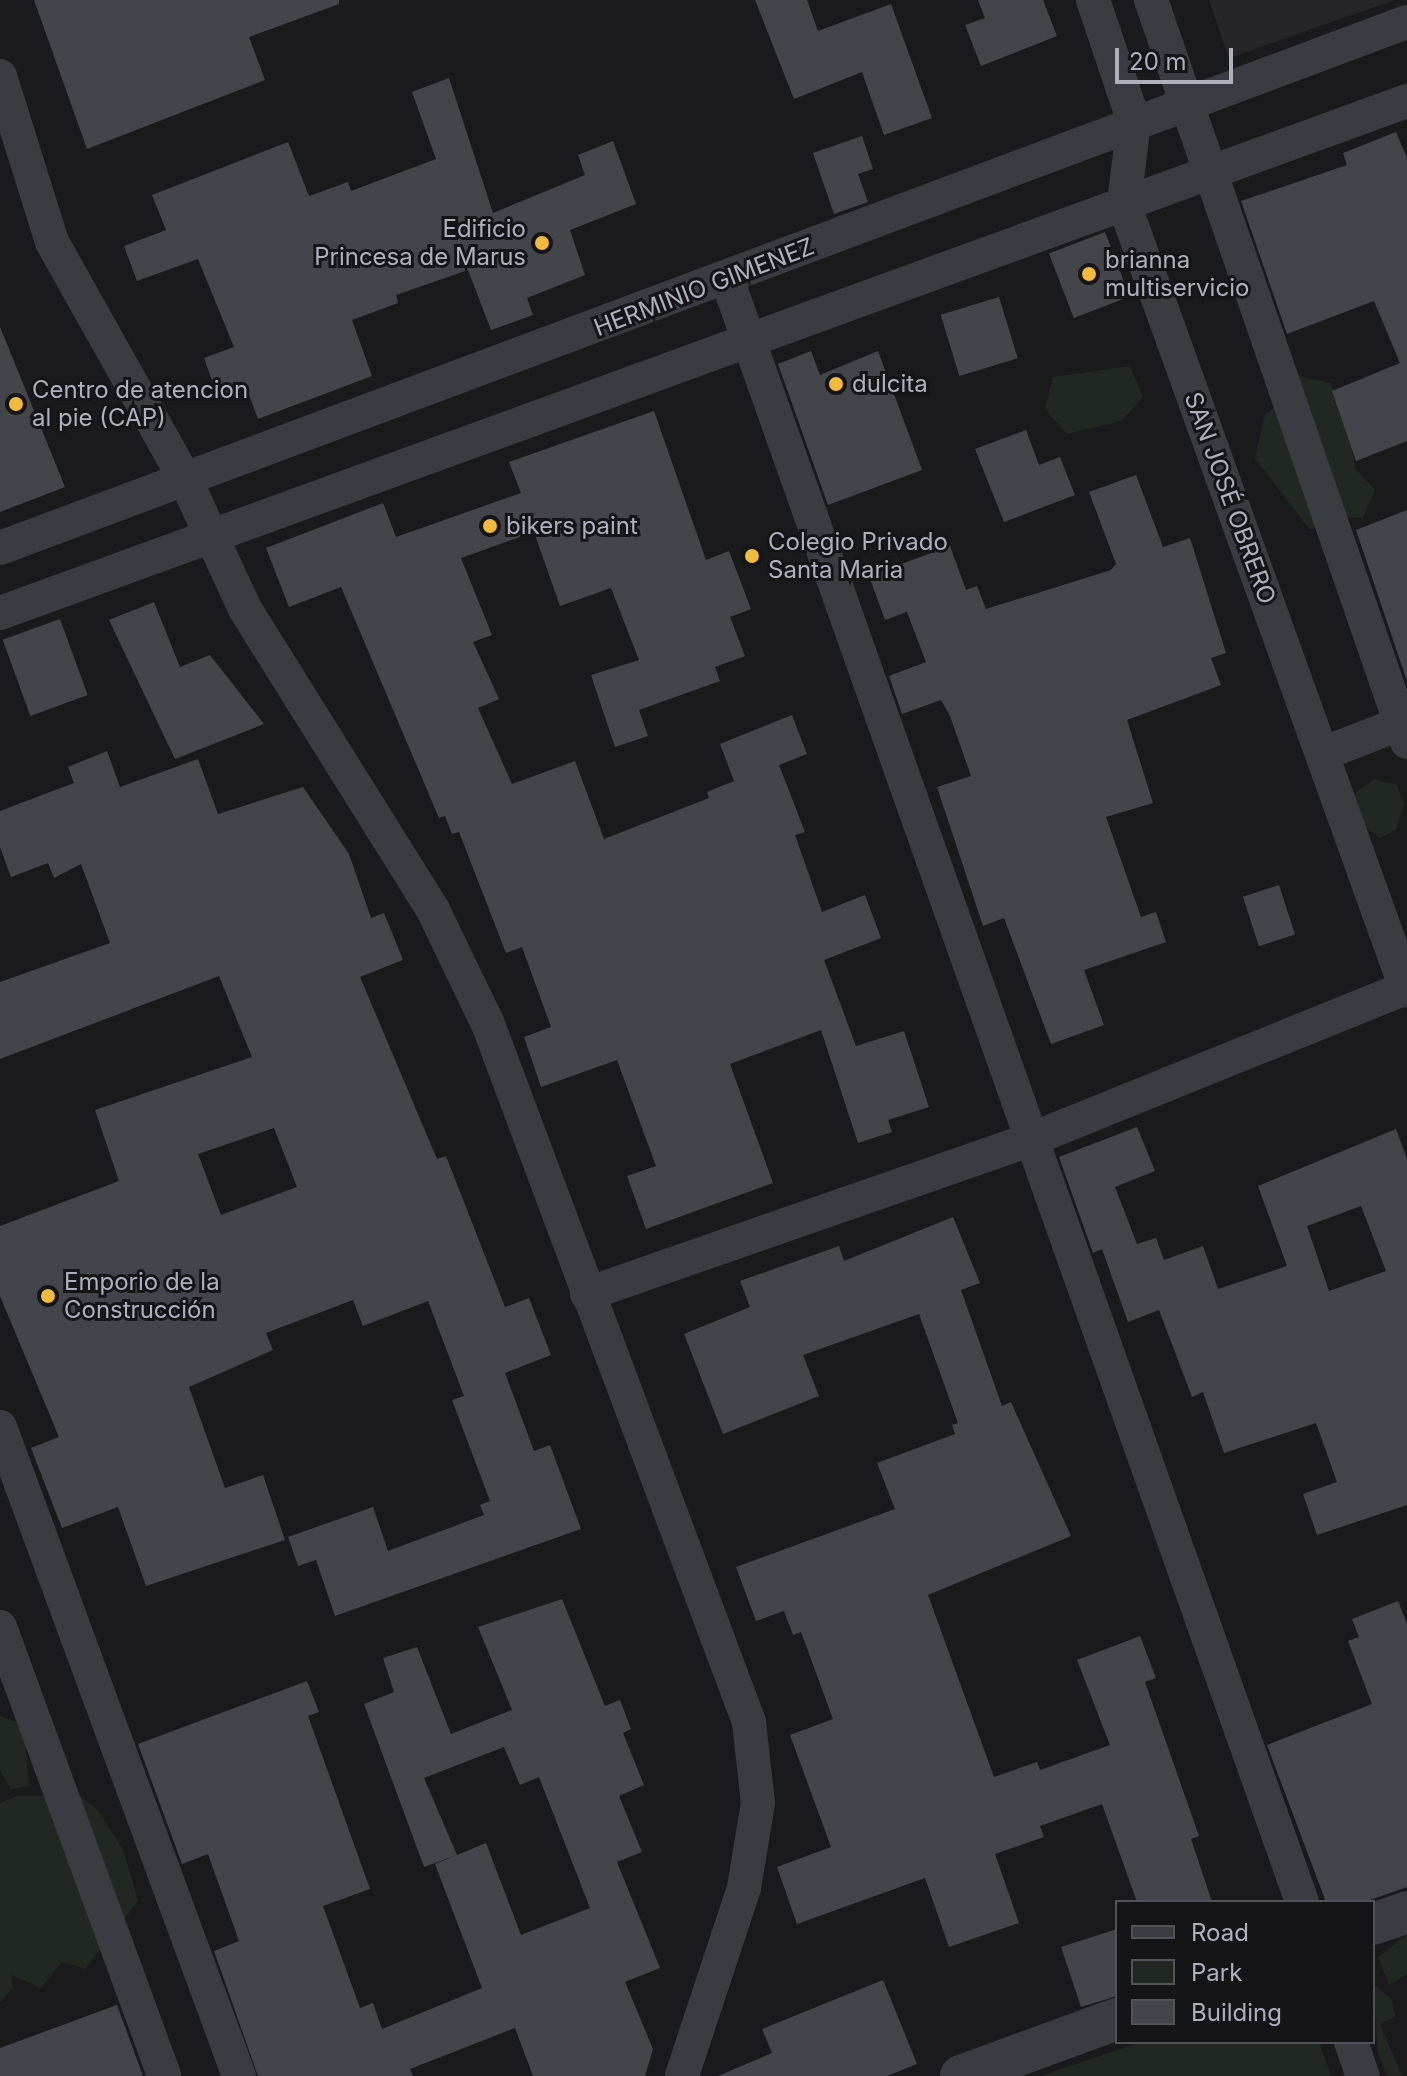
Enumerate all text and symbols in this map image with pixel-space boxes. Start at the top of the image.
scale bar [1119,32,1237,82]
text: 20 m [1129,47,1187,76]
place label: Edificio Princesa de Marus [314,215,526,271]
street label: HERMINIO GIMENEZ [590,232,818,342]
marker: Edificio Princesa de Marus [533,234,551,252]
place label: brianna multiservicio [1105,246,1249,302]
marker: brianna multiservicio [1080,265,1098,283]
place label: dulcita [852,370,928,398]
marker: dulcita [827,375,845,393]
place label: Centro de atencion al pie (CAP) [32,376,248,432]
street label: SAN JOSÉ OBRERO [1178,388,1282,608]
marker: Centro de atencion al pie (CAP) [7,395,25,413]
place label: bikers paint [506,512,638,540]
marker: bikers paint [481,517,499,535]
place label: Colegio Privado Santa Maria [768,528,948,584]
marker: Colegio Privado Santa Maria [743,547,761,565]
place label: Emporio de la Construcción [64,1268,220,1324]
marker: Emporio de la Construcción [39,1287,57,1305]
legend [1115,1900,1375,2044]
text: Road [1191,1918,1249,1947]
text: Park [1191,1958,1242,1987]
text: Building [1191,1998,1282,2027]

